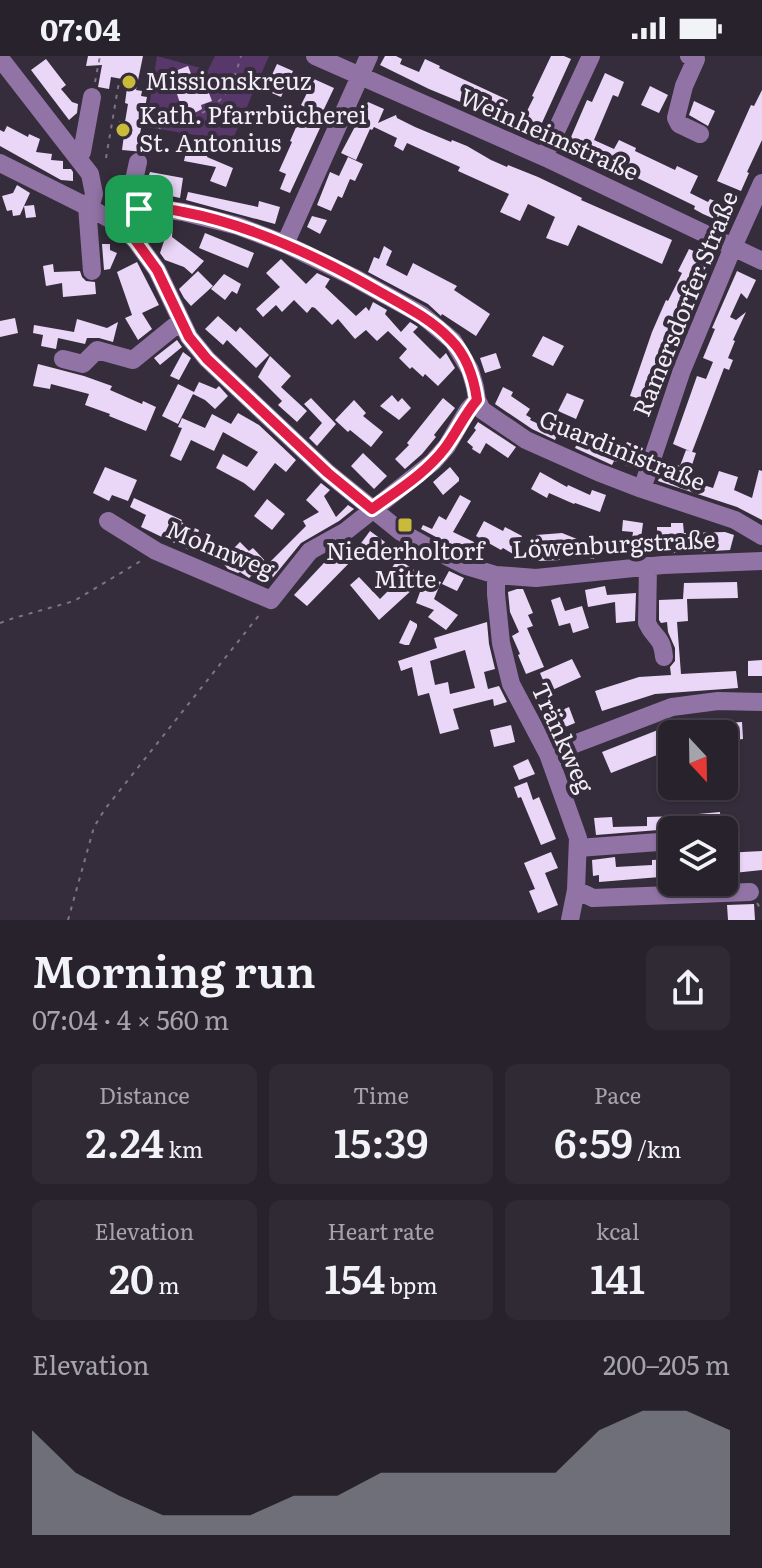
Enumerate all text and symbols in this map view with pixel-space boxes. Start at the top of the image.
text: 07:04 [40,6,121,50]
place label: Missionskreuz [145,62,312,97]
marker: Missionskreuz [120,73,138,91]
street label: Weinheimstraße [455,78,645,188]
place label: Kath. Pfarrbücherei St. Antonius [139,96,367,159]
marker: Kath. Pfarrbücherei St. Antonius [114,121,132,139]
pin [105,175,173,243]
street label: Ramersdorfer Straße [622,185,745,421]
icon: arrive [117,187,161,231]
street label: Guardinistraße [535,399,711,498]
street label: Mohnweg [161,510,281,586]
marker: Niederholtorf Mitte [396,516,414,534]
street label: Löwenburgstraße [511,520,716,565]
place label: Niederholtorf Mitte [326,532,486,595]
street label: Tränkweg [524,676,604,798]
north arrow [658,720,738,800]
map controls [658,720,738,896]
button: layers [658,816,738,896]
text: Morning run [32,936,316,1002]
button: share [646,946,730,1030]
text: 07:04 · 4 × 560 m [32,999,229,1038]
text: Distance [99,1078,190,1111]
text: Time [353,1078,409,1111]
text: Pace [594,1078,641,1111]
text: 2.24 [86,1111,164,1170]
text: 15:39 [334,1111,428,1170]
text: 6:59 [554,1111,633,1170]
text: km [164,1132,203,1165]
text: /km [633,1132,681,1165]
text: Elevation [95,1214,194,1247]
text: Heart rate [328,1214,434,1247]
text: kcal [596,1214,639,1247]
text: 20 [109,1247,154,1306]
text: 154 [324,1247,385,1306]
text: 141 [590,1247,645,1306]
text: m [154,1268,180,1301]
text: bpm [385,1268,438,1301]
text: Elevation [32,1344,150,1383]
text: 200–205 m [603,1344,730,1383]

